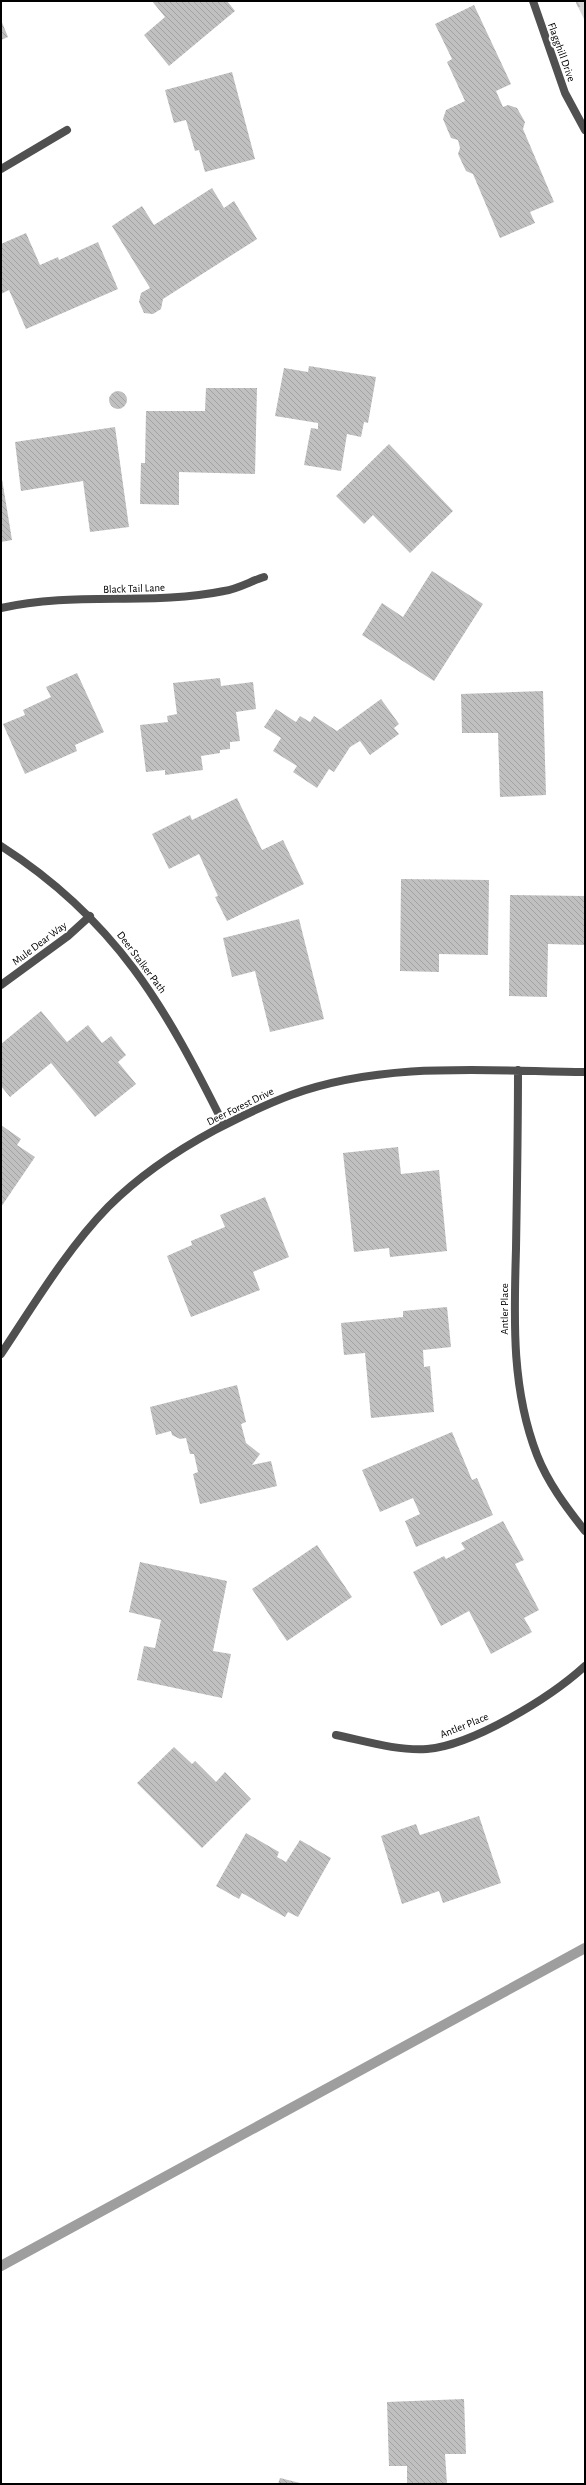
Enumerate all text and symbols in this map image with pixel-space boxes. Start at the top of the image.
street label: Flagghill Drive [546,21,577,83]
street label: Black Tail Lane [103,582,165,595]
street label: Mule Dear Way [10,919,69,967]
street label: Deer Stalker Path [115,929,168,995]
street label: Deer Forest Drive [205,1085,276,1127]
street label: Antler Place [499,1283,510,1335]
street label: Antler Place [438,1711,490,1740]

